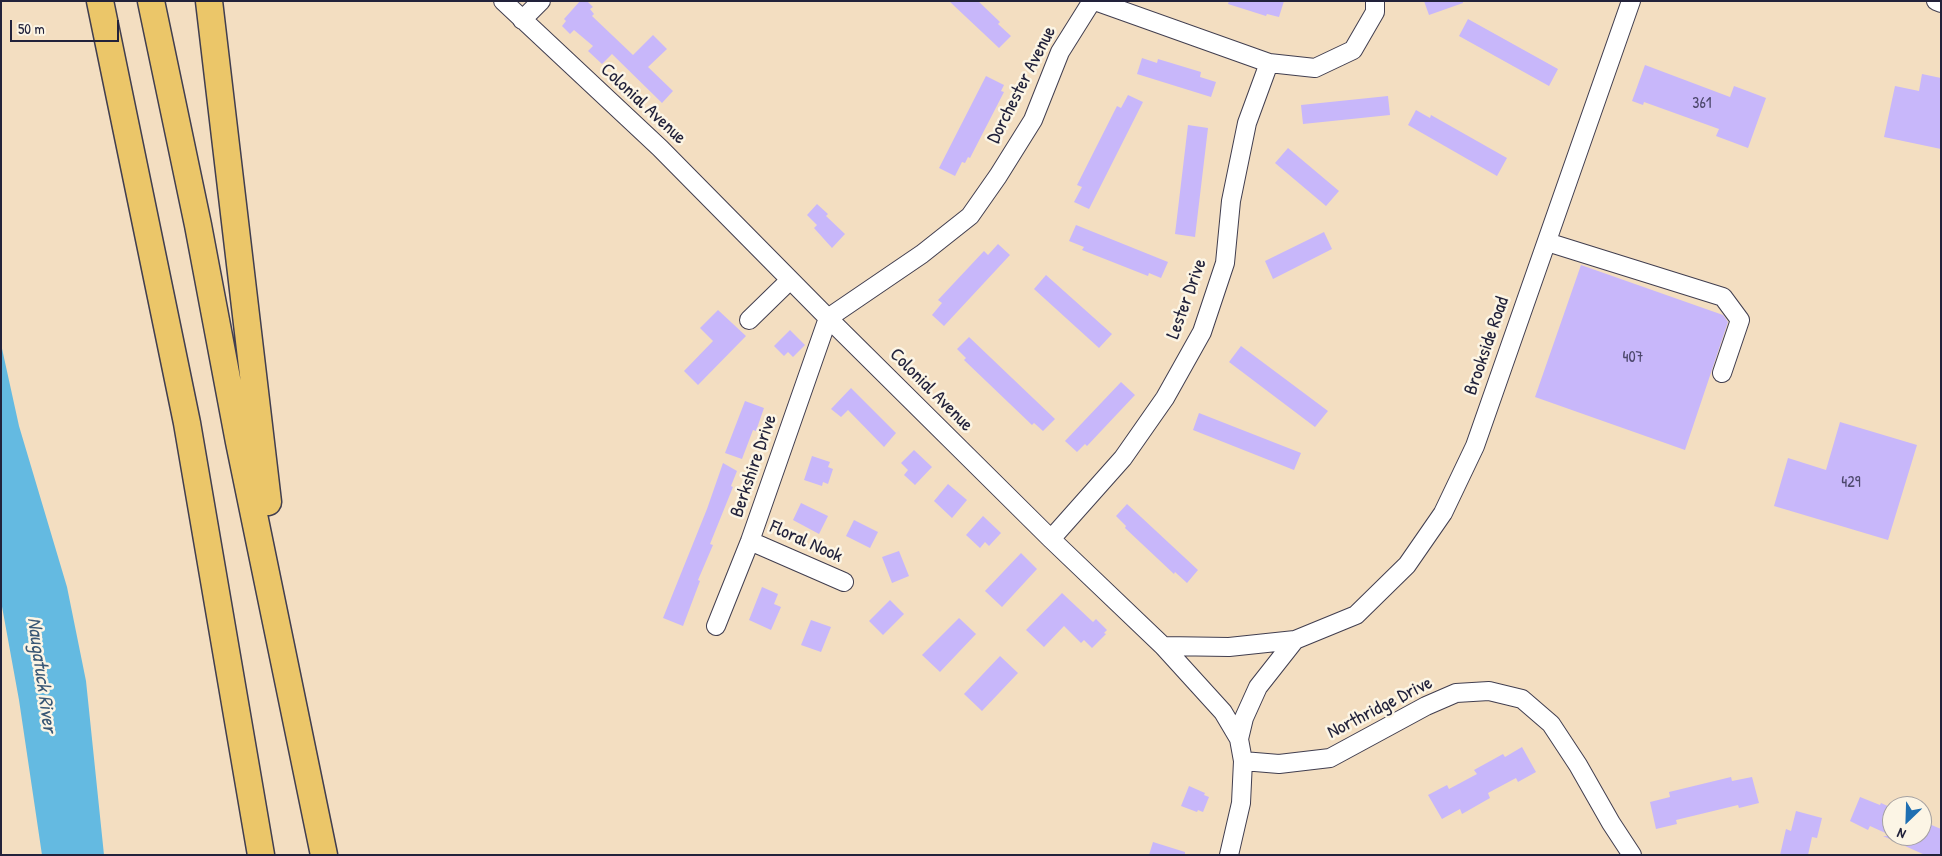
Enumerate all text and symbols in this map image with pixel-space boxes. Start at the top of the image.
scale bar [12,10,121,42]
text: 50 m [18,18,45,39]
street label: Dorchester Avenue [983,23,1061,147]
street label: Colonial Avenue [595,59,691,149]
house number: 361 [1692,94,1712,114]
street label: Lester Drive [1162,256,1212,342]
street label: Brookside Road [1460,294,1514,398]
street label: Colonial Avenue [885,344,977,436]
house number: 407 [1622,348,1644,368]
street label: Berkshire Drive [726,412,782,520]
house number: 429 [1841,473,1861,493]
street label: Floral Nook [766,516,846,568]
water label: Naugatuck River [21,616,61,734]
street label: Northridge Drive [1324,672,1436,744]
north arrow [1882,796,1932,846]
text: N [1894,824,1908,844]

